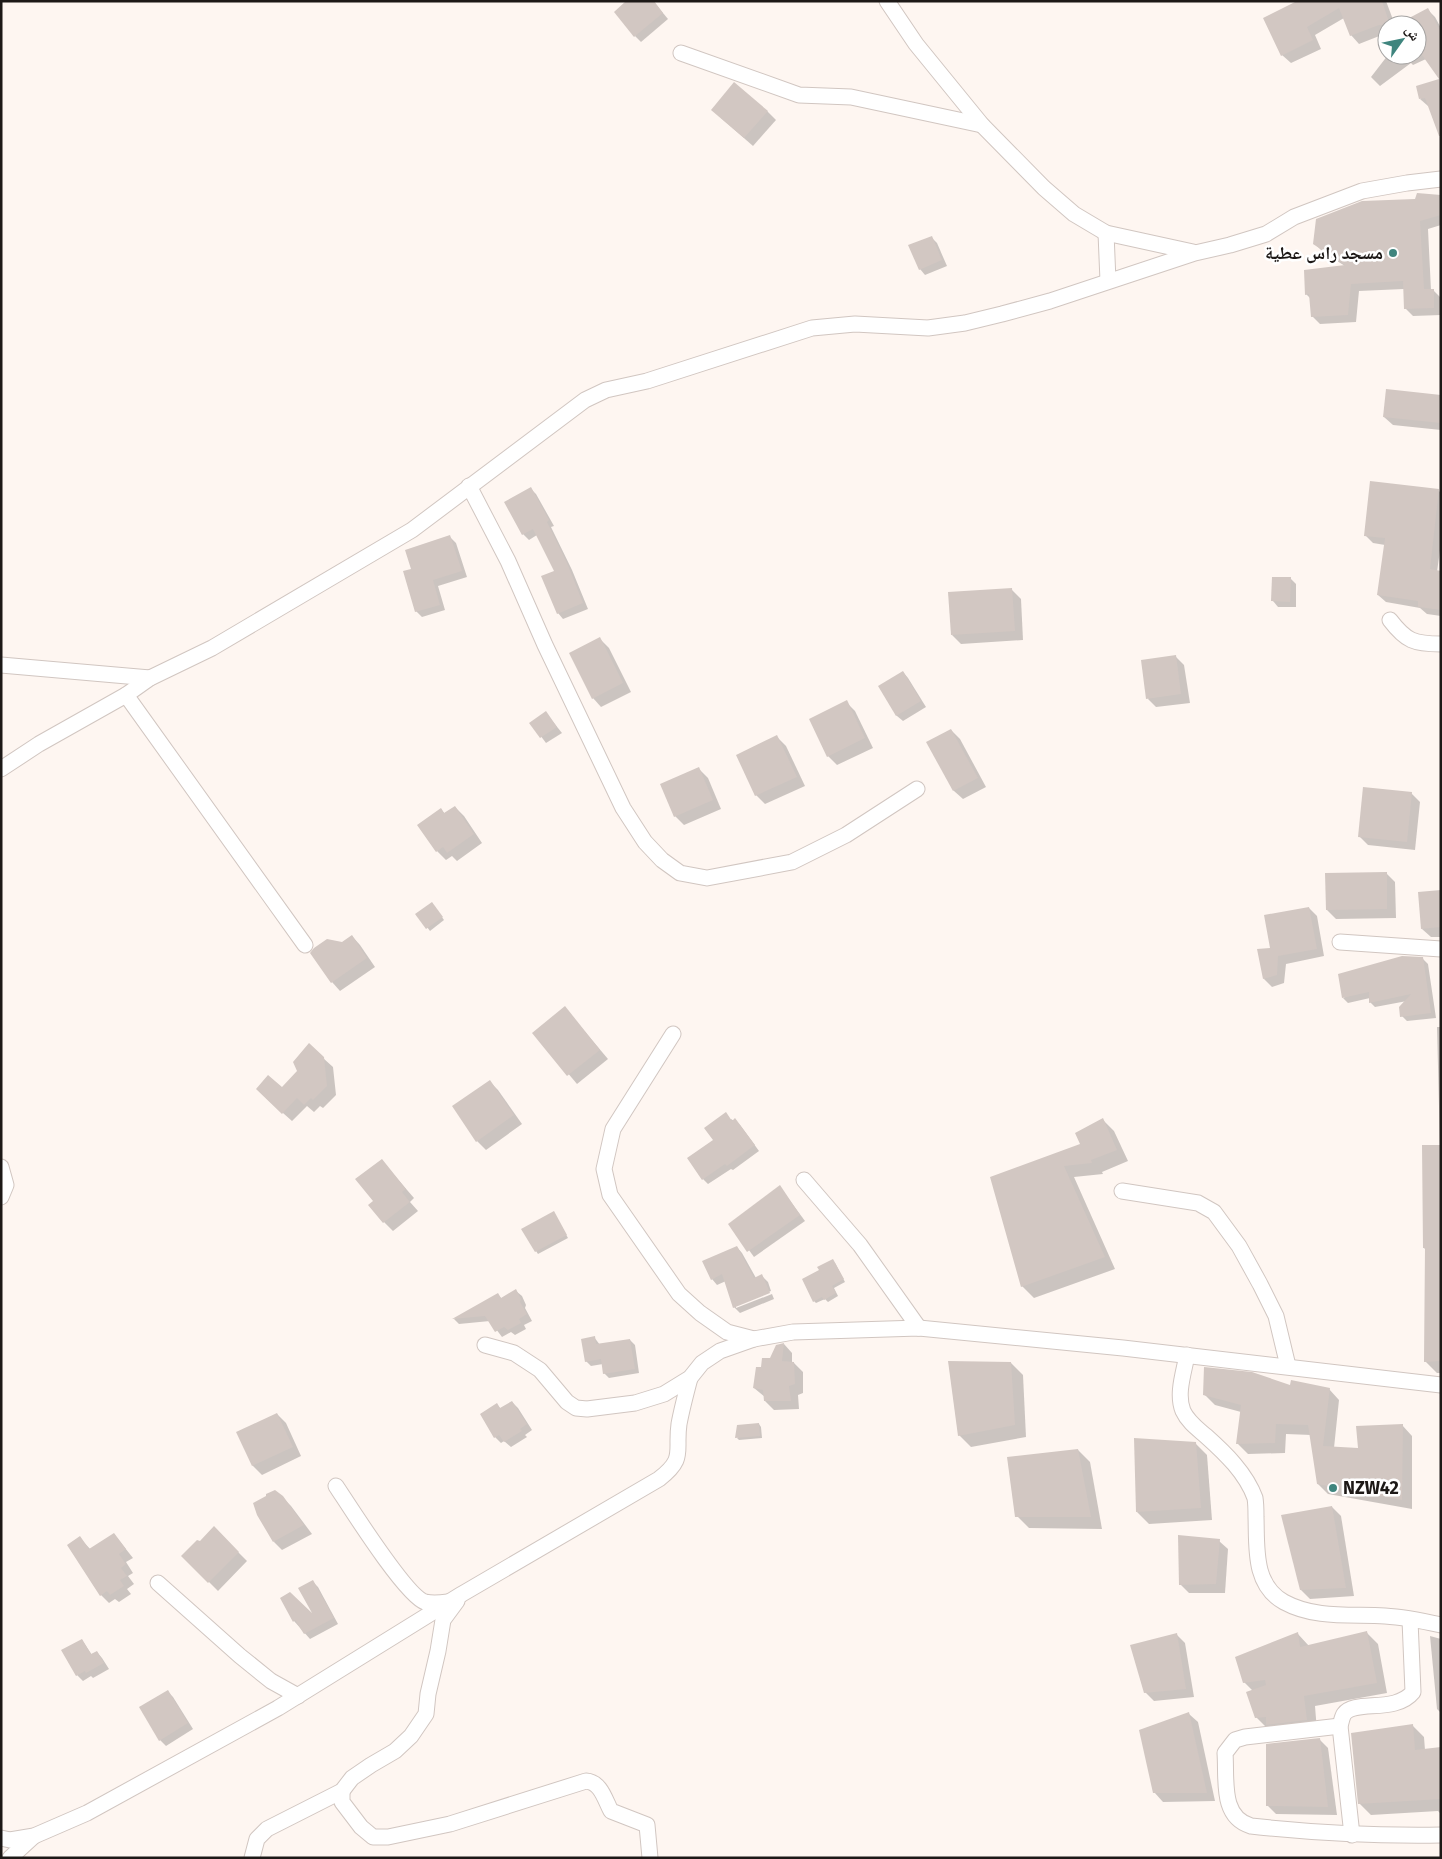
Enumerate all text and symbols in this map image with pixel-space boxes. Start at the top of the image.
north arrow [1377,15,1427,65]
text: ش [1401,22,1424,44]
place label: مسجد راس عطية [1265,242,1383,264]
marker: مسجد راس عطية [1387,247,1399,259]
place label: NZW42 [1343,1477,1399,1499]
marker: NZW42 [1327,1482,1339,1494]

